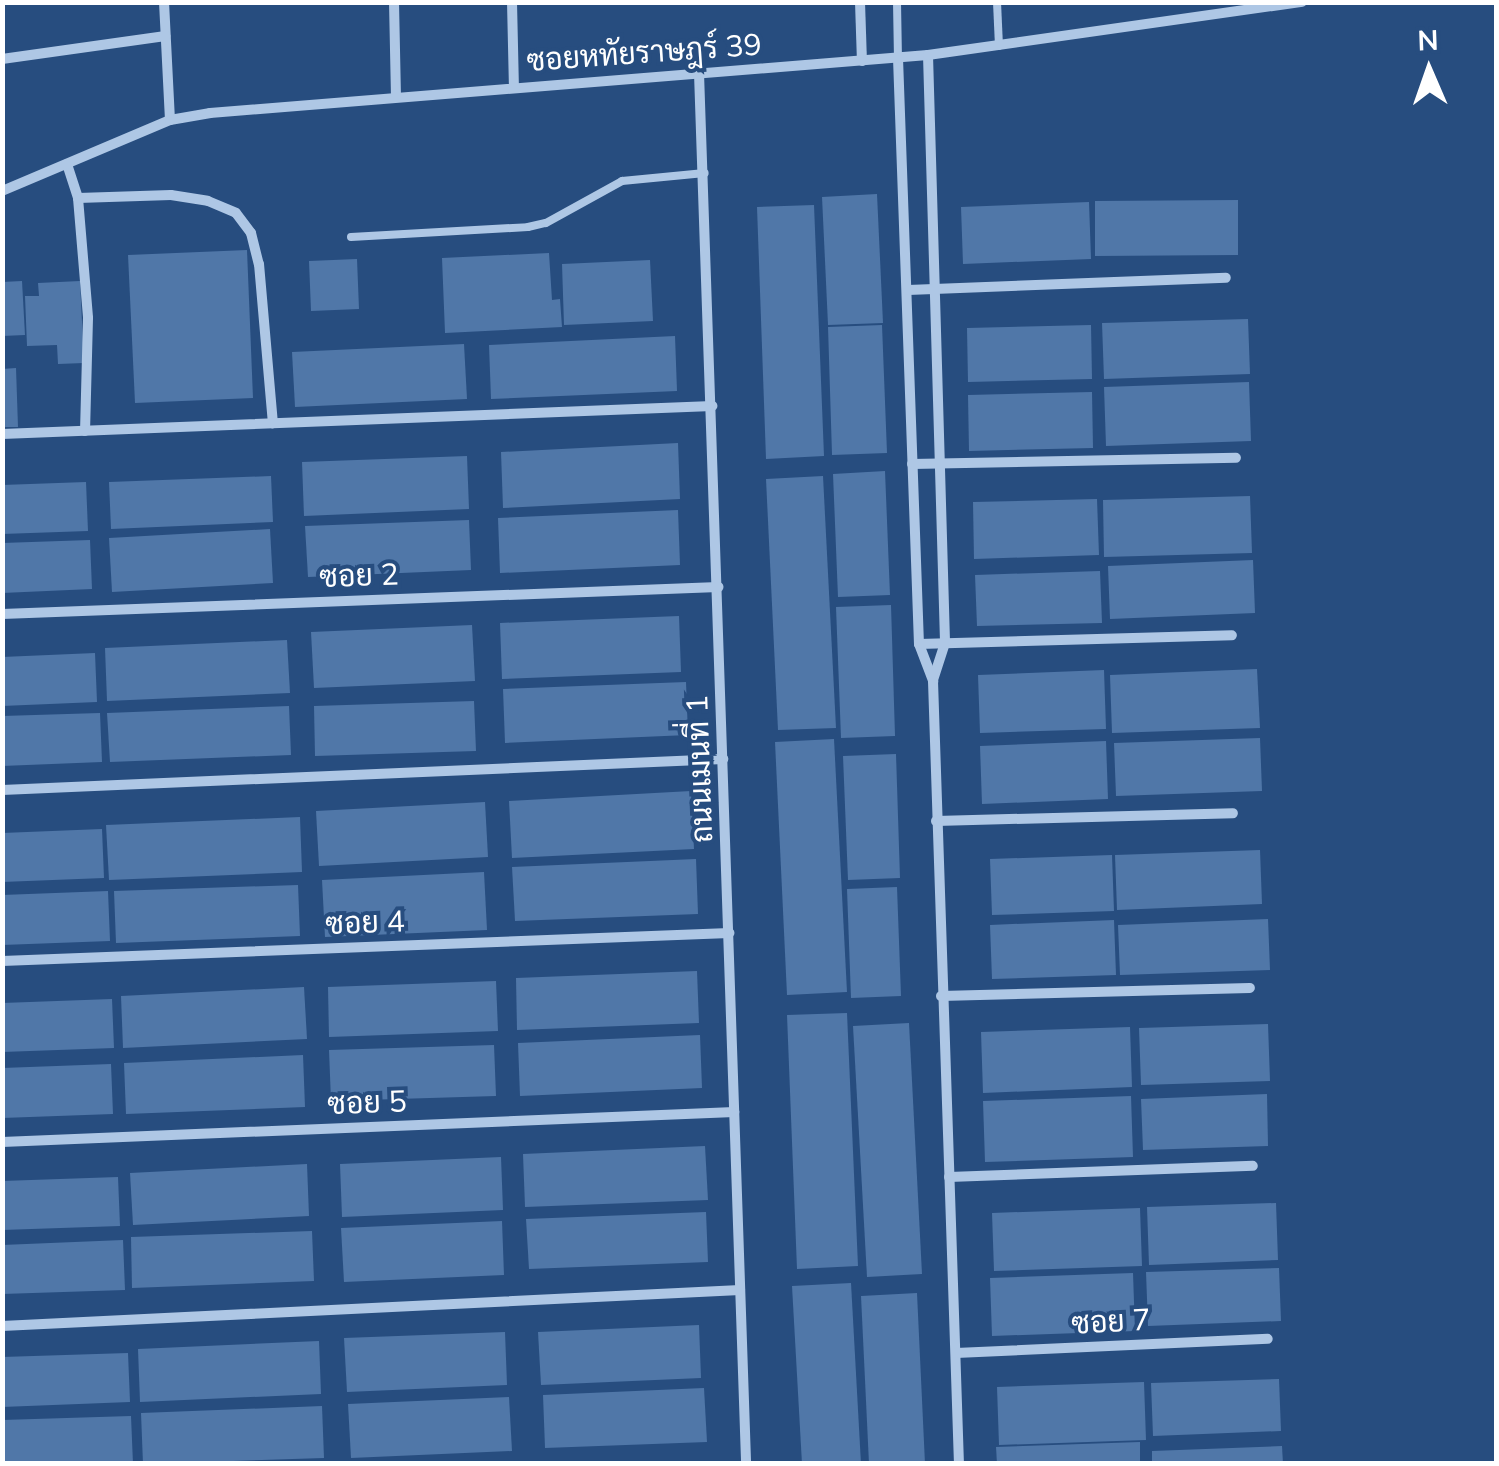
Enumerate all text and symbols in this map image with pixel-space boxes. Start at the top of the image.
north arrow [1379,20,1479,120]
text: N [1417,22,1439,57]
street label: ซอยหทัยราษฎร์ 39 [525,26,763,78]
street label: ซอย 2 [319,556,399,594]
street label: ถนนเมนที่ 1 [678,694,720,844]
street label: ซอย 4 [325,903,405,941]
street label: ซอย 5 [327,1083,407,1121]
street label: ซอย 7 [1071,1301,1151,1341]

